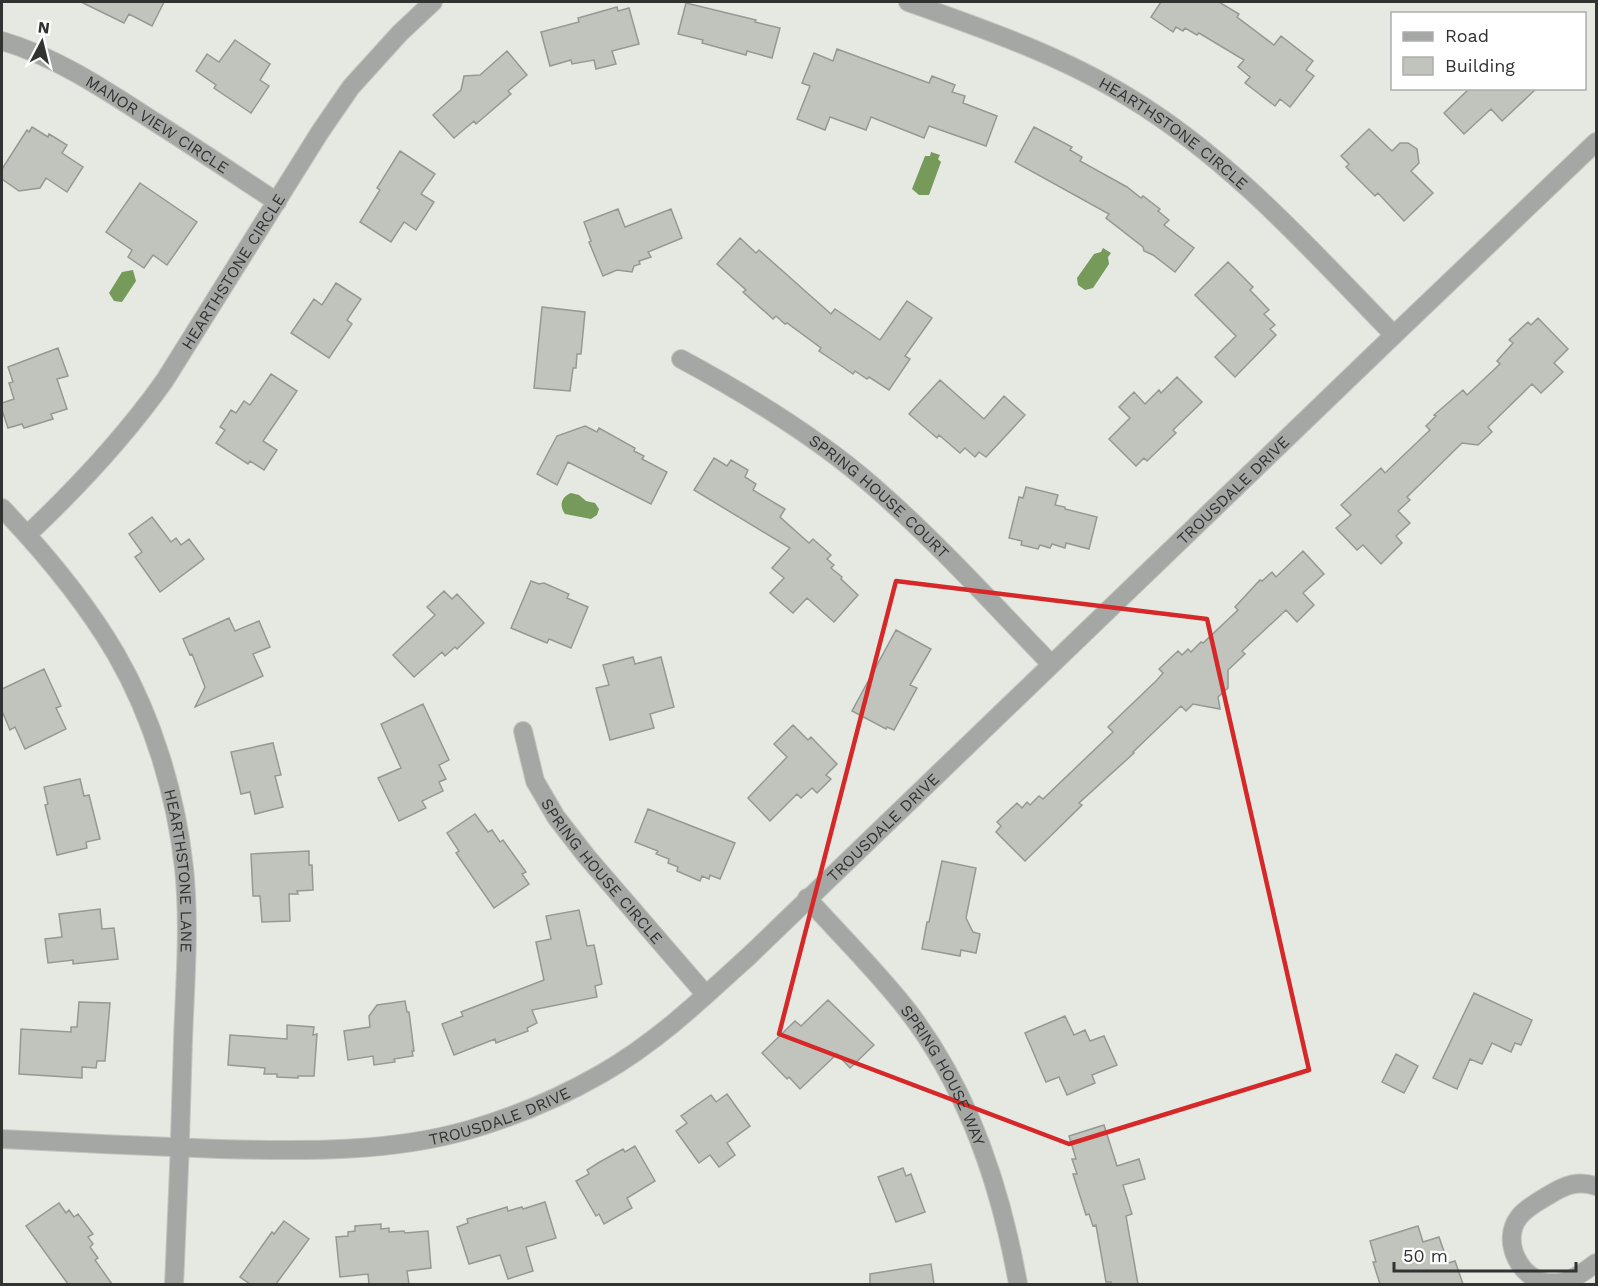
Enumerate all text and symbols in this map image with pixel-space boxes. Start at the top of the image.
north arrow [12,12,72,72]
legend [1391,12,1586,90]
text: N [37,17,51,38]
text: Road [1445,25,1489,46]
text: Building [1445,55,1515,76]
street label: MANOR VIEW CIRCLE [82,72,232,178]
street label: HEARTHSTONE CIRCLE [1095,73,1252,193]
street label: HEARTHSTONE CIRCLE [178,190,289,353]
street label: SPRING HOUSE COURT [805,431,953,563]
street label: TROUSDALE DRIVE [1173,432,1293,549]
street label: TROUSDALE DRIVE [823,769,943,886]
street label: HEARTHSTONE LANE [160,787,196,953]
street label: SPRING HOUSE CIRCLE [537,795,667,948]
street label: SPRING HOUSE WAY [897,1001,989,1148]
street label: TROUSDALE DRIVE [427,1083,573,1149]
scale bar [1394,1235,1576,1273]
text: 50 m [1403,1245,1448,1266]

